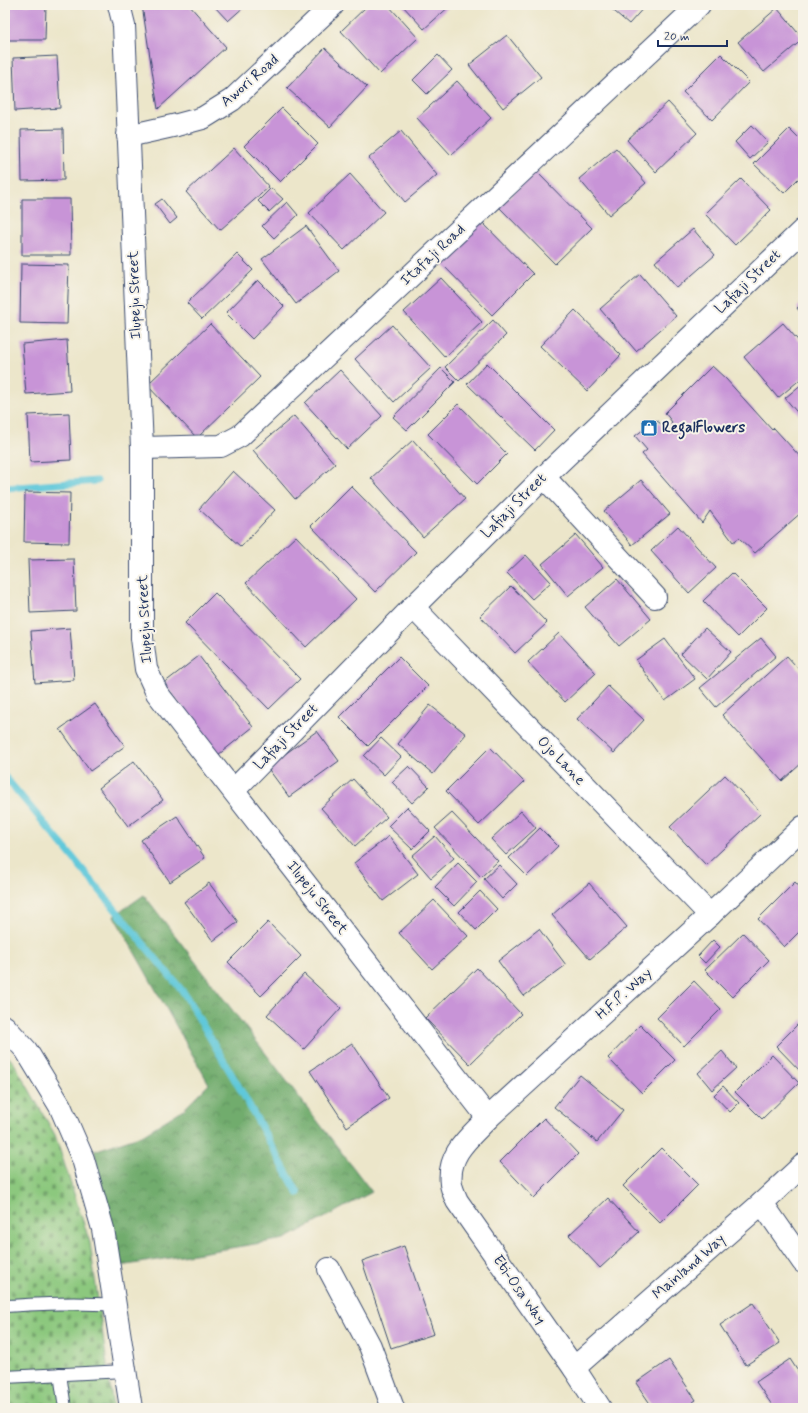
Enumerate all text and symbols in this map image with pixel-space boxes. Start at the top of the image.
scale bar [658,22,727,48]
text: 20 m [664,29,690,45]
street label: Awori Road [217,50,283,112]
street label: Itafaji Road [396,220,470,290]
street label: Lafiaji Street [711,245,786,319]
street label: Ilupeju Street [123,250,147,340]
shop icon: RegalFlowers [639,418,659,438]
place label: RegalFlowers [662,418,745,440]
street label: Lafiaji Street [477,469,551,543]
street label: Ilupeju Street [133,574,157,664]
street label: Lafiaji Street [249,699,323,774]
street label: Ojo Lane [533,732,589,790]
street label: Ilupeju Street [282,857,352,939]
street label: H.F.P. Way [592,963,657,1025]
street label: Mainland Way [648,1230,730,1304]
street label: Eti-Osa Way [488,1251,550,1329]

